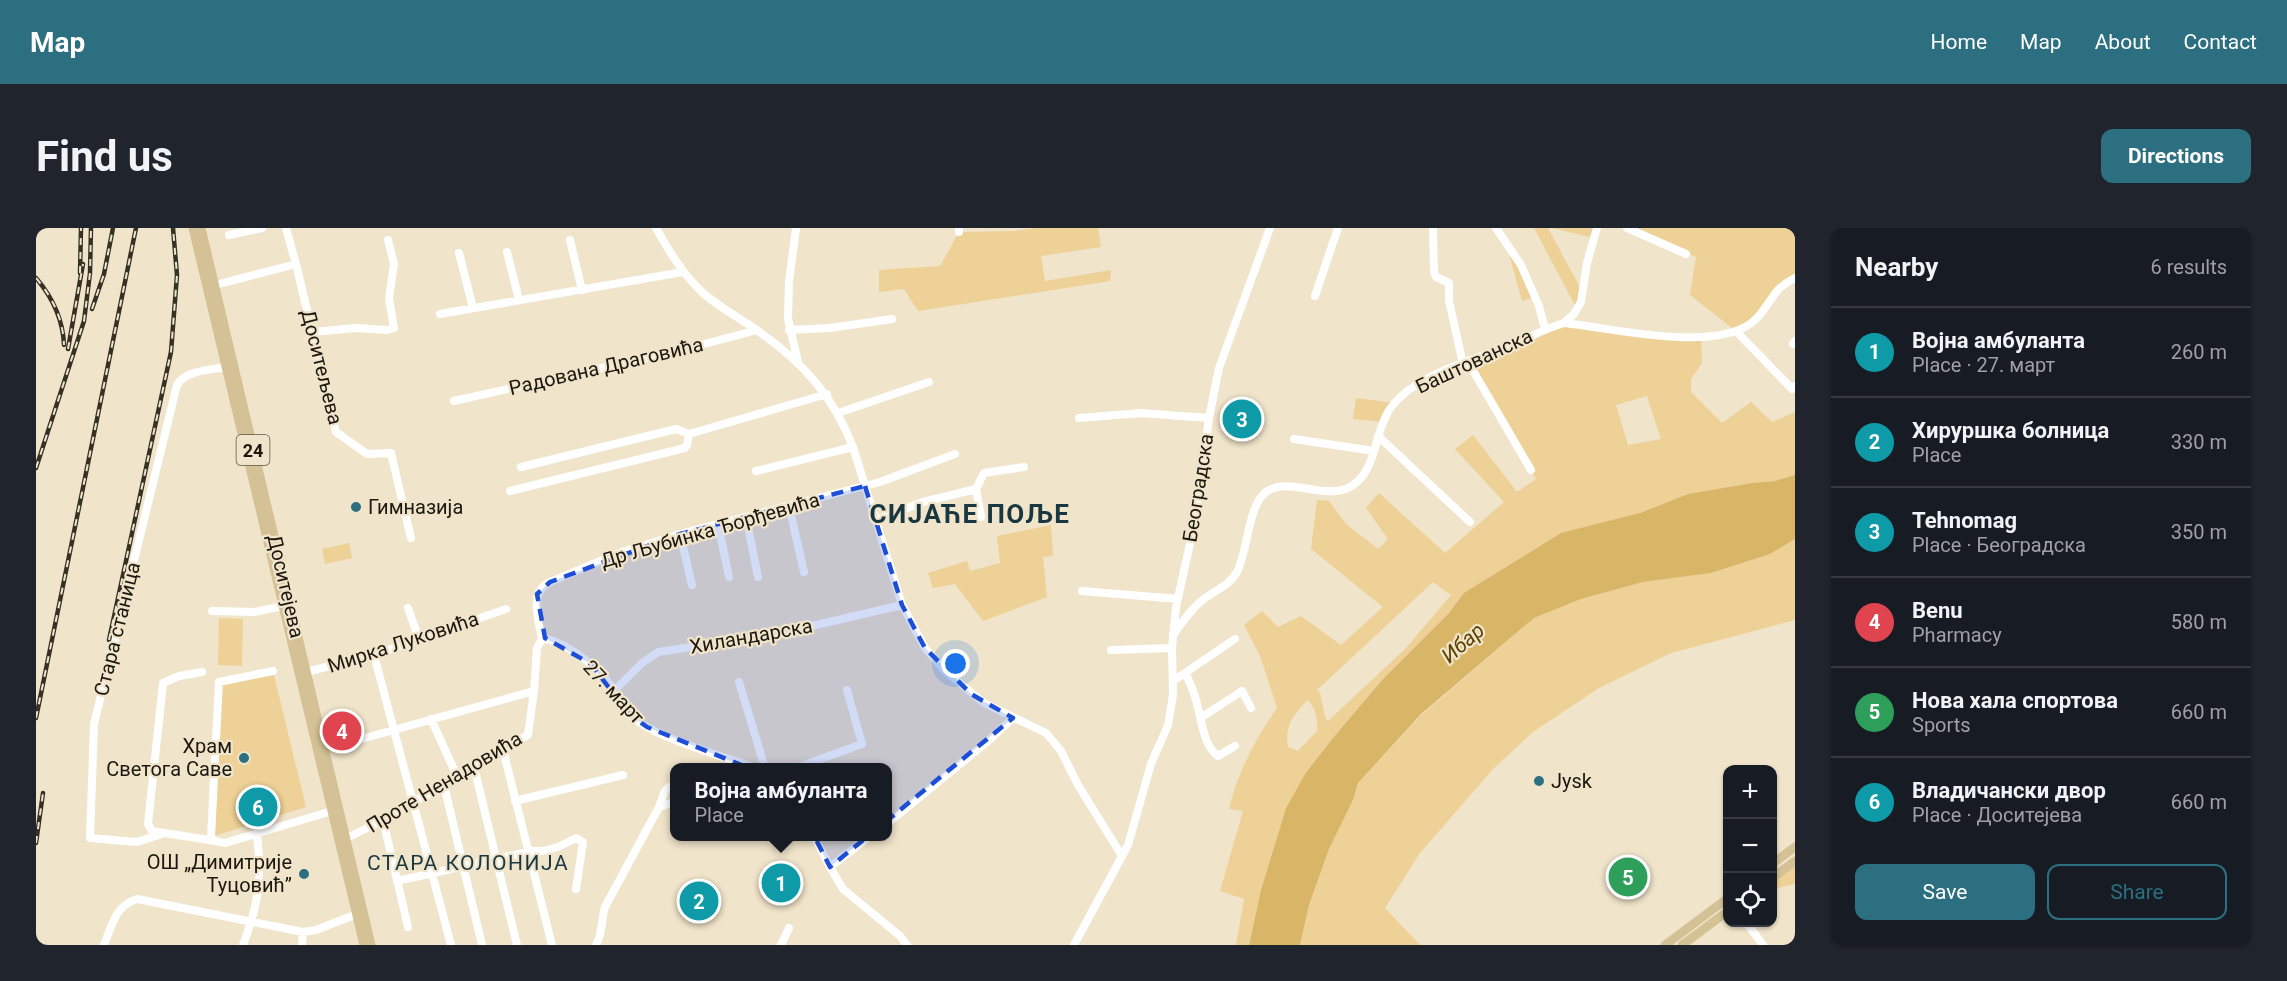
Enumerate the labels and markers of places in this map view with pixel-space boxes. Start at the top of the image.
pin: 3 [1222,396,1262,441]
place label: Гимназија [368,495,463,519]
marker: Гимназија [349,500,363,514]
pin: 4 [322,708,362,754]
place label: Храм Светога Саве [106,734,232,781]
marker: Храм Светога Саве [237,751,251,765]
place label: Jysk [1551,769,1593,793]
marker: Jysk [1532,774,1546,788]
pin: 6 [238,784,278,830]
place label: ОШ „Димитрије Туцовић” [147,850,292,897]
pin: 5 [1608,854,1648,900]
pin: 1 [762,860,800,906]
marker: ОШ „Димитрије Туцовић” [297,867,311,881]
pin: 2 [680,878,718,924]

